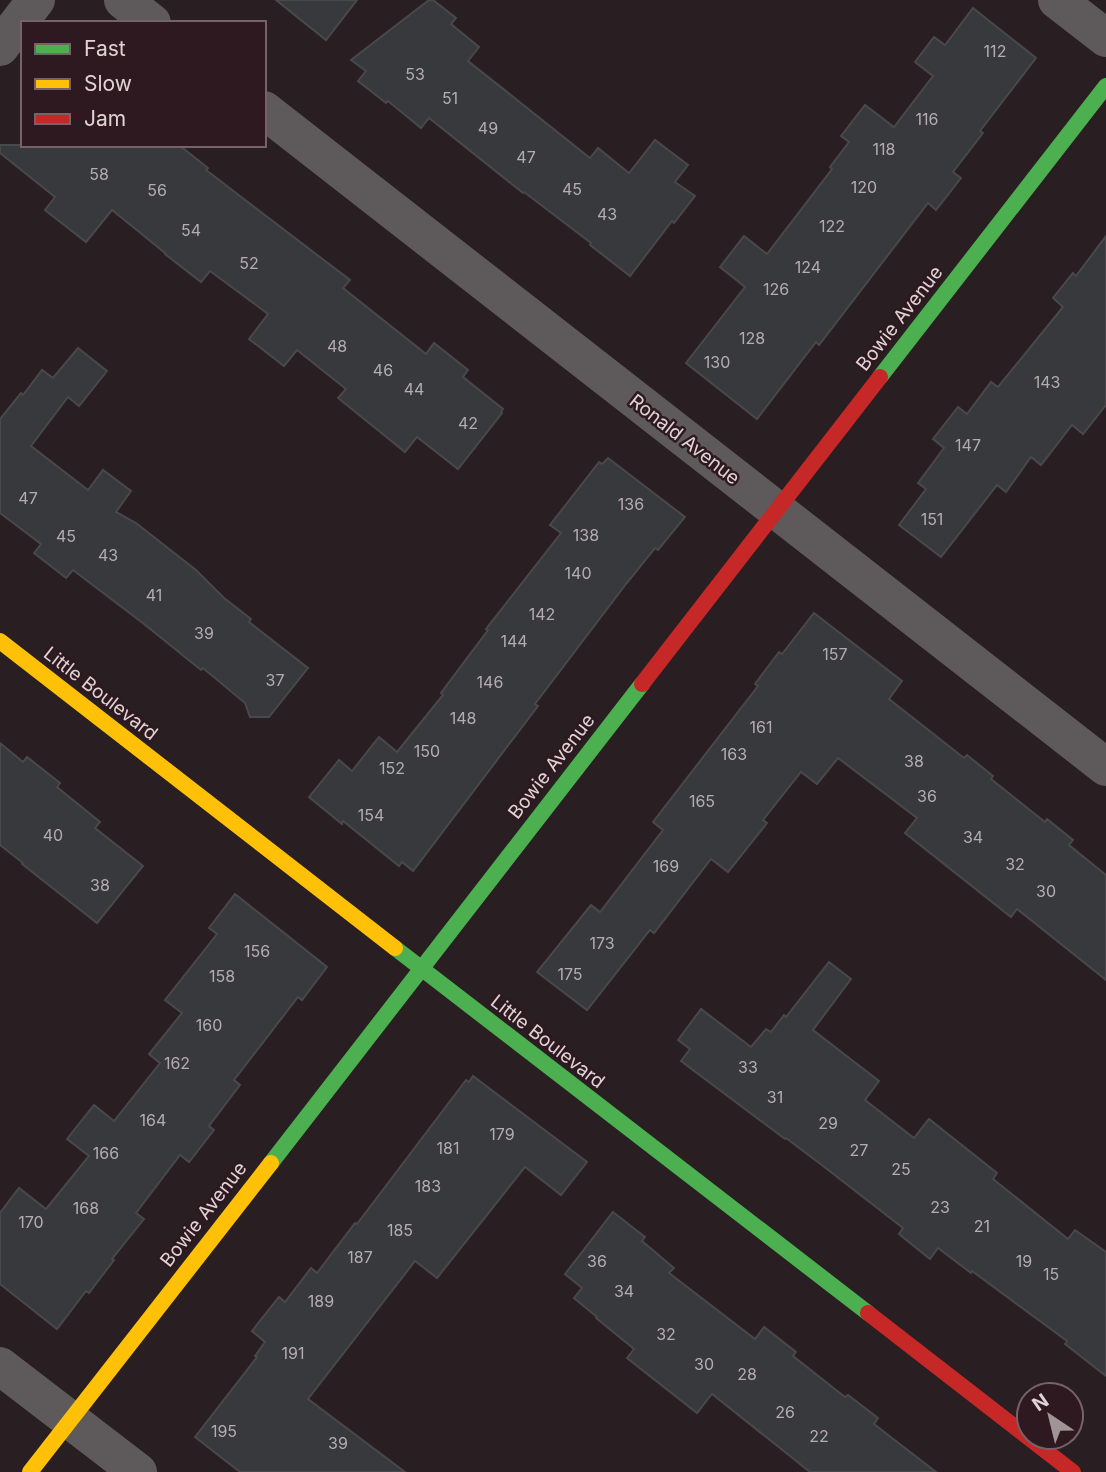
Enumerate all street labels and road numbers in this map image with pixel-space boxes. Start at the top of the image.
street label: Bowie Avenue [851,261,947,375]
street label: Ronald Avenue [625,389,744,490]
street label: Little Boulevard [39,642,162,745]
street label: Bowie Avenue [503,709,599,823]
street label: Little Boulevard [486,990,609,1093]
street label: Bowie Avenue [155,1157,251,1271]

